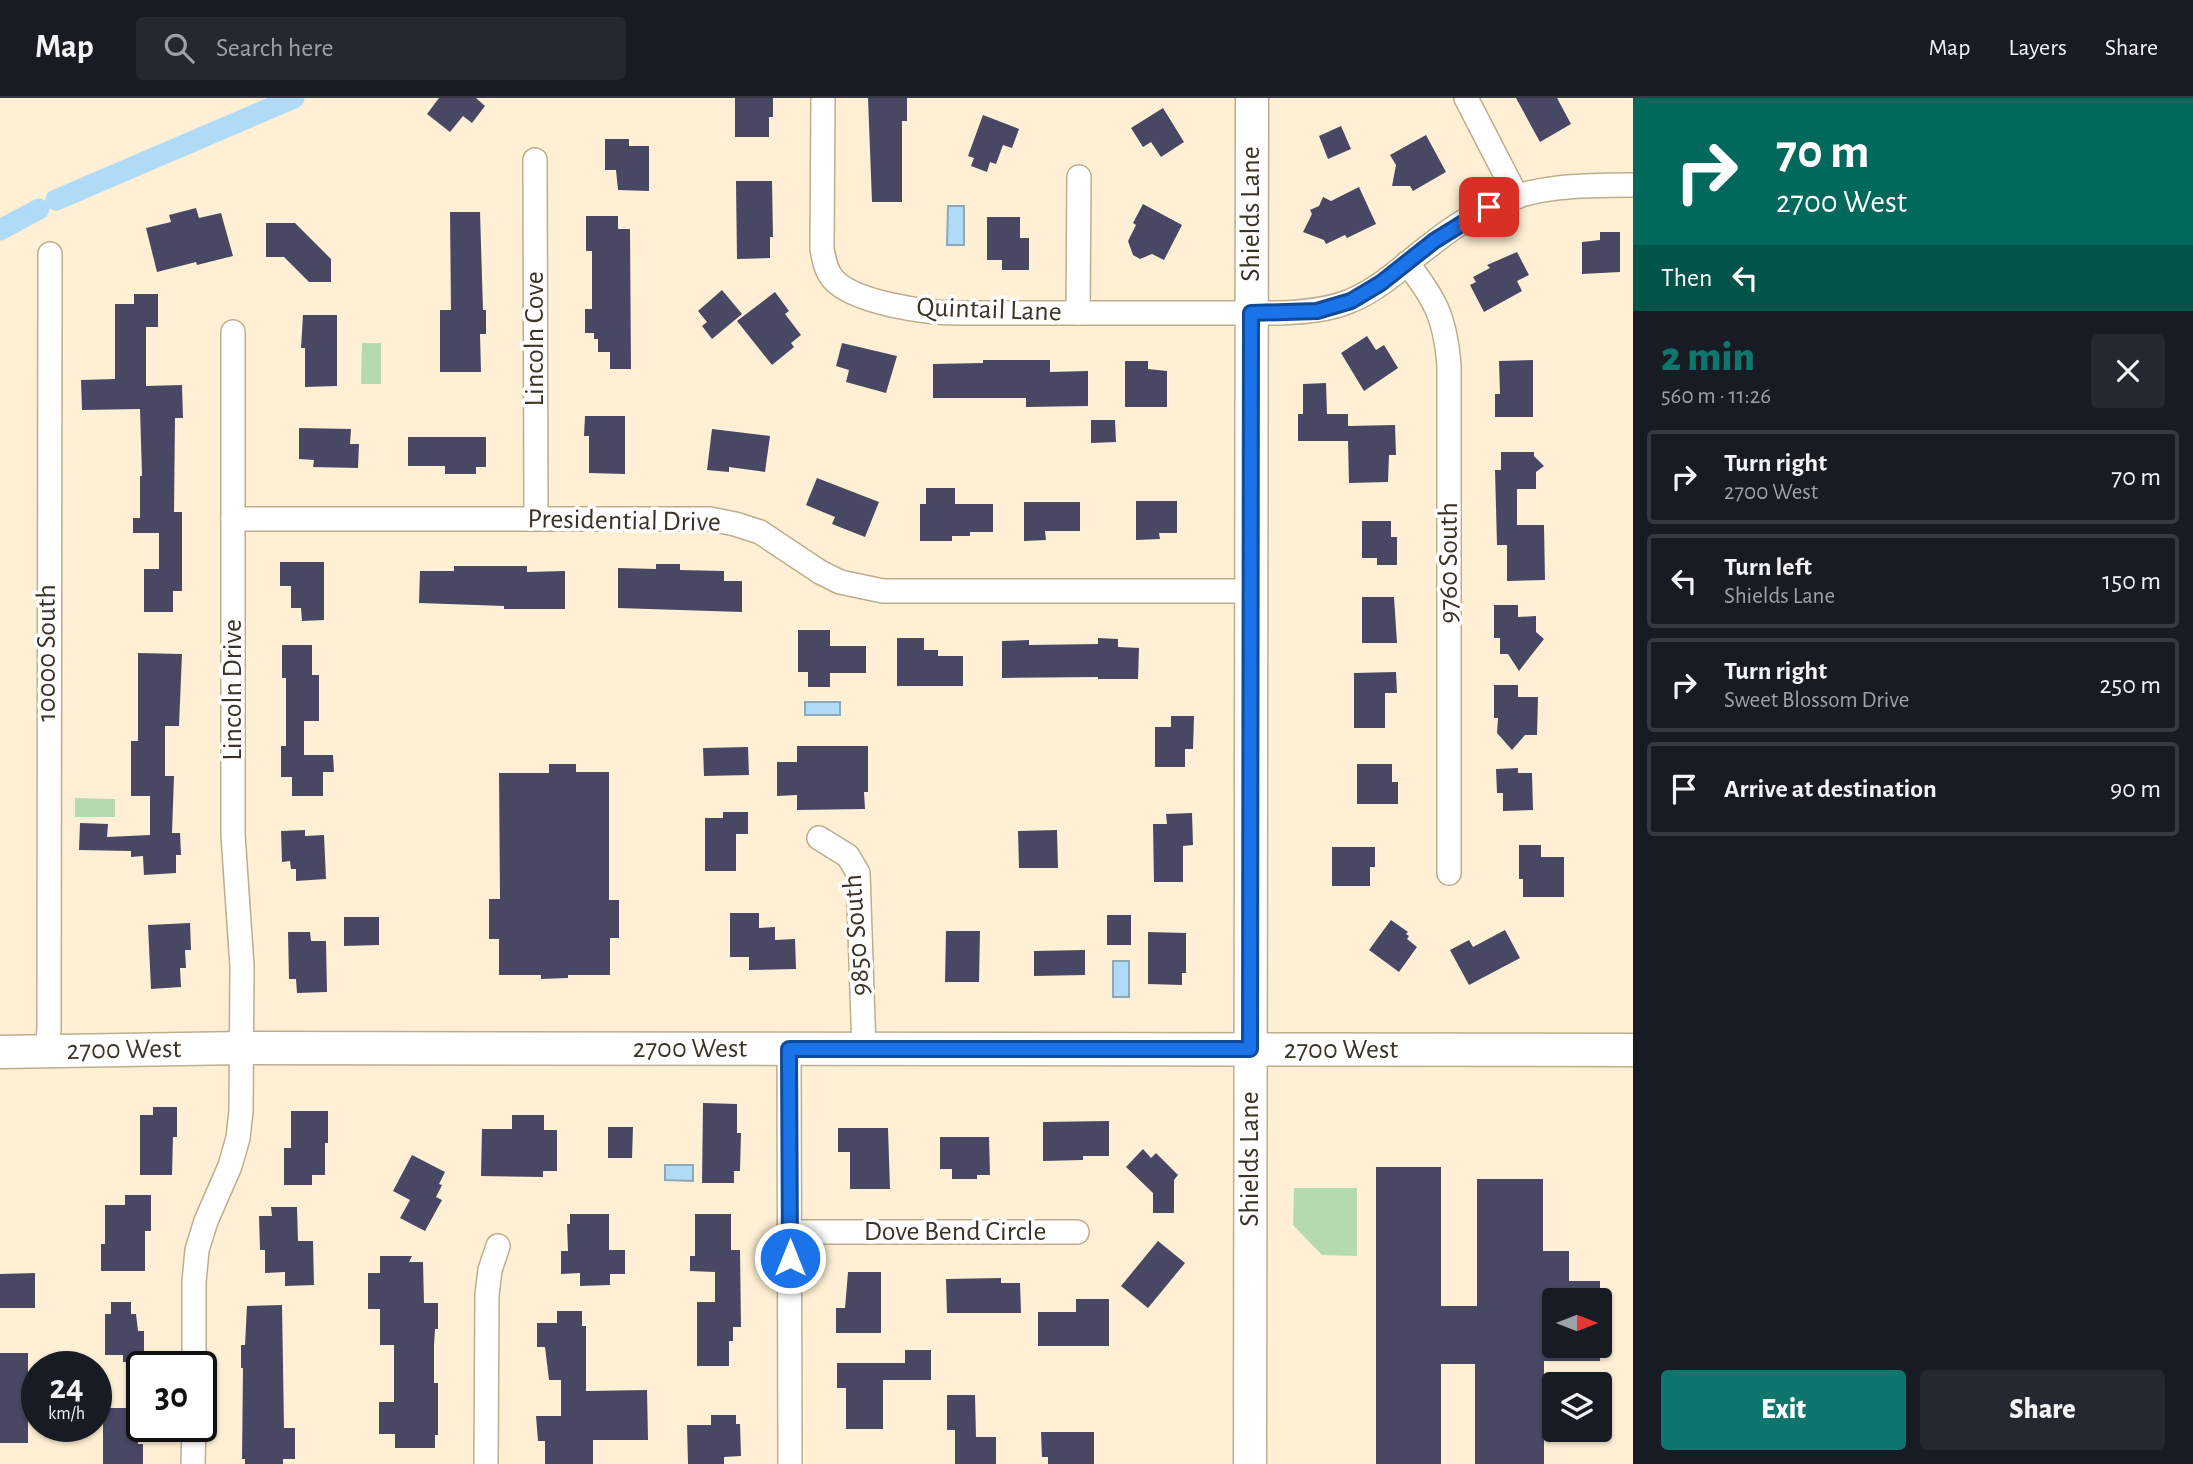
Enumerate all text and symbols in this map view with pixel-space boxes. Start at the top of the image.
search box [136,17,626,80]
icon: search [160,29,198,67]
text: Map [35,31,94,64]
text: Search here [216,35,334,61]
text: Map [1928,36,1970,60]
text: Layers [2008,36,2067,60]
text: Share [2105,36,2158,60]
icon: right [1661,126,1752,217]
text: 70 m [1776,128,1870,177]
street label: Shields Lane [1237,146,1265,282]
pin [1459,177,1519,237]
text: 2700 West [1776,186,1907,218]
icon: arrive [1470,188,1508,226]
icon: left [1726,259,1764,297]
text: Then [1661,265,1712,291]
street label: Lincoln Cove [521,271,549,407]
street label: Quintail Lane [916,293,1062,327]
button: close [2091,334,2165,408]
text: 2 min [1661,336,1755,378]
text: 560 m · 11:26 [1661,385,1771,408]
text: Turn right [1724,450,1827,476]
icon: right [1665,458,1703,496]
text: 70 m [2111,464,2161,490]
text: 2700 West [1724,481,1818,504]
street label: 9760 South [1435,502,1463,624]
street label: Presidential Drive [527,505,721,537]
text: Turn left [1724,554,1812,580]
icon: left [1665,562,1703,600]
text: 150 m [2102,568,2161,594]
street label: 10000 South [33,584,61,722]
text: Shields Lane [1724,585,1835,608]
street label: Lincoln Drive [219,619,247,761]
text: Turn right [1724,658,1827,684]
icon: right [1665,666,1703,704]
text: 250 m [2099,672,2161,698]
text: Sweet Blossom Drive [1724,689,1909,712]
icon: arrive [1665,770,1703,808]
text: Arrive at destination [1724,776,1937,802]
text: 90 m [2110,776,2161,802]
street label: 9850 South [839,873,875,997]
street label: 2700 West [66,1035,182,1065]
street label: 2700 West [633,1035,747,1063]
street label: 2700 West [1284,1036,1398,1064]
street label: Shields Lane [1236,1091,1264,1227]
street label: Dove Bend Circle [864,1218,1046,1246]
position arrow [753,1221,827,1295]
north arrow [1542,1288,1612,1358]
map controls [1542,1288,1612,1442]
speed limit sign: 30 [126,1351,217,1442]
text: 24 [49,1370,84,1405]
button: Exit [1661,1370,1906,1450]
button: Share [1920,1370,2165,1450]
button: layers [1542,1372,1612,1442]
text: km/h [48,1405,85,1423]

